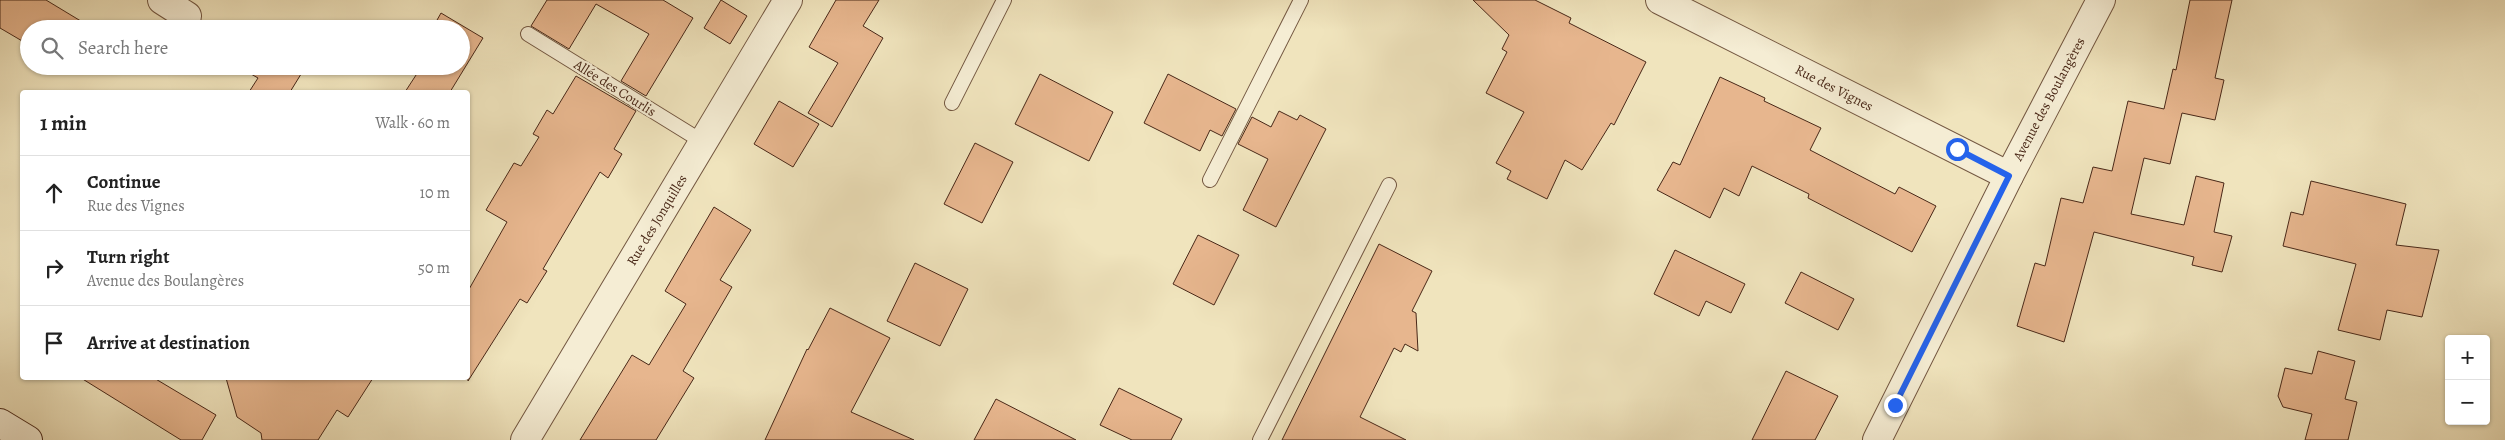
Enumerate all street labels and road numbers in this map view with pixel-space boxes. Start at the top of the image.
street label: Avenue des Boulangères [2008,34,2090,165]
street label: Allée des Courlis [569,55,660,121]
street label: Rue des Vignes [1792,60,1876,116]
street label: Rue des Jonquilles [622,171,692,269]

